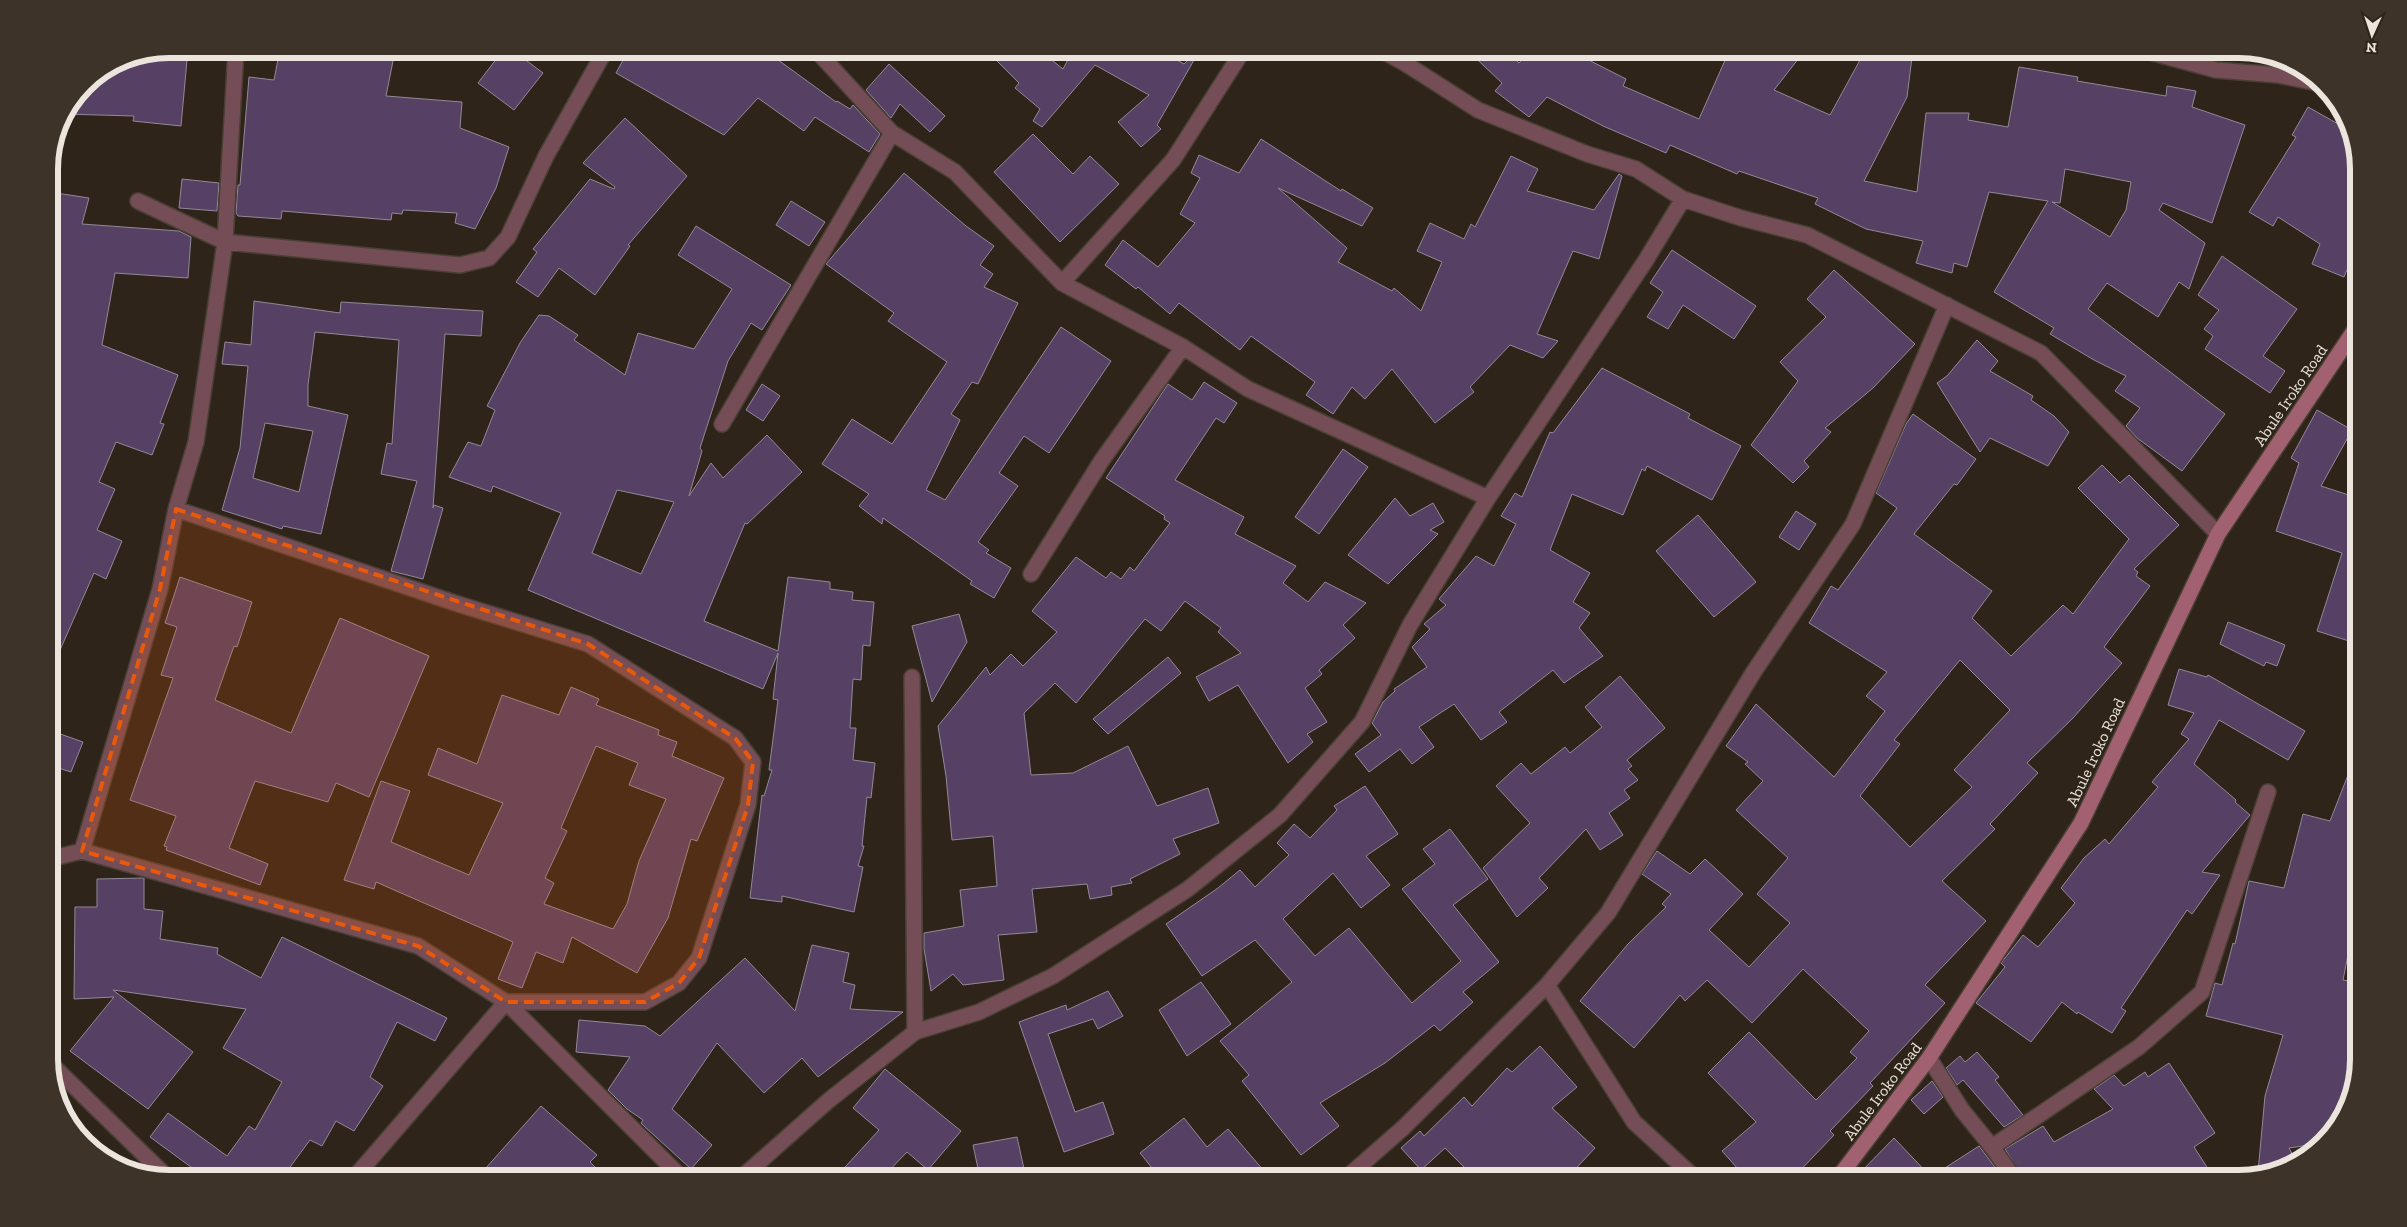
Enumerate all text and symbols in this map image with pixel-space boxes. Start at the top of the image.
north arrow [2347,10,2397,60]
text: N [2365,39,2377,56]
street label: Abule Iroko Road [2250,341,2331,449]
street label: Abule Iroko Road [2062,695,2129,810]
street label: Abule Iroko Road [1839,1038,1926,1144]

